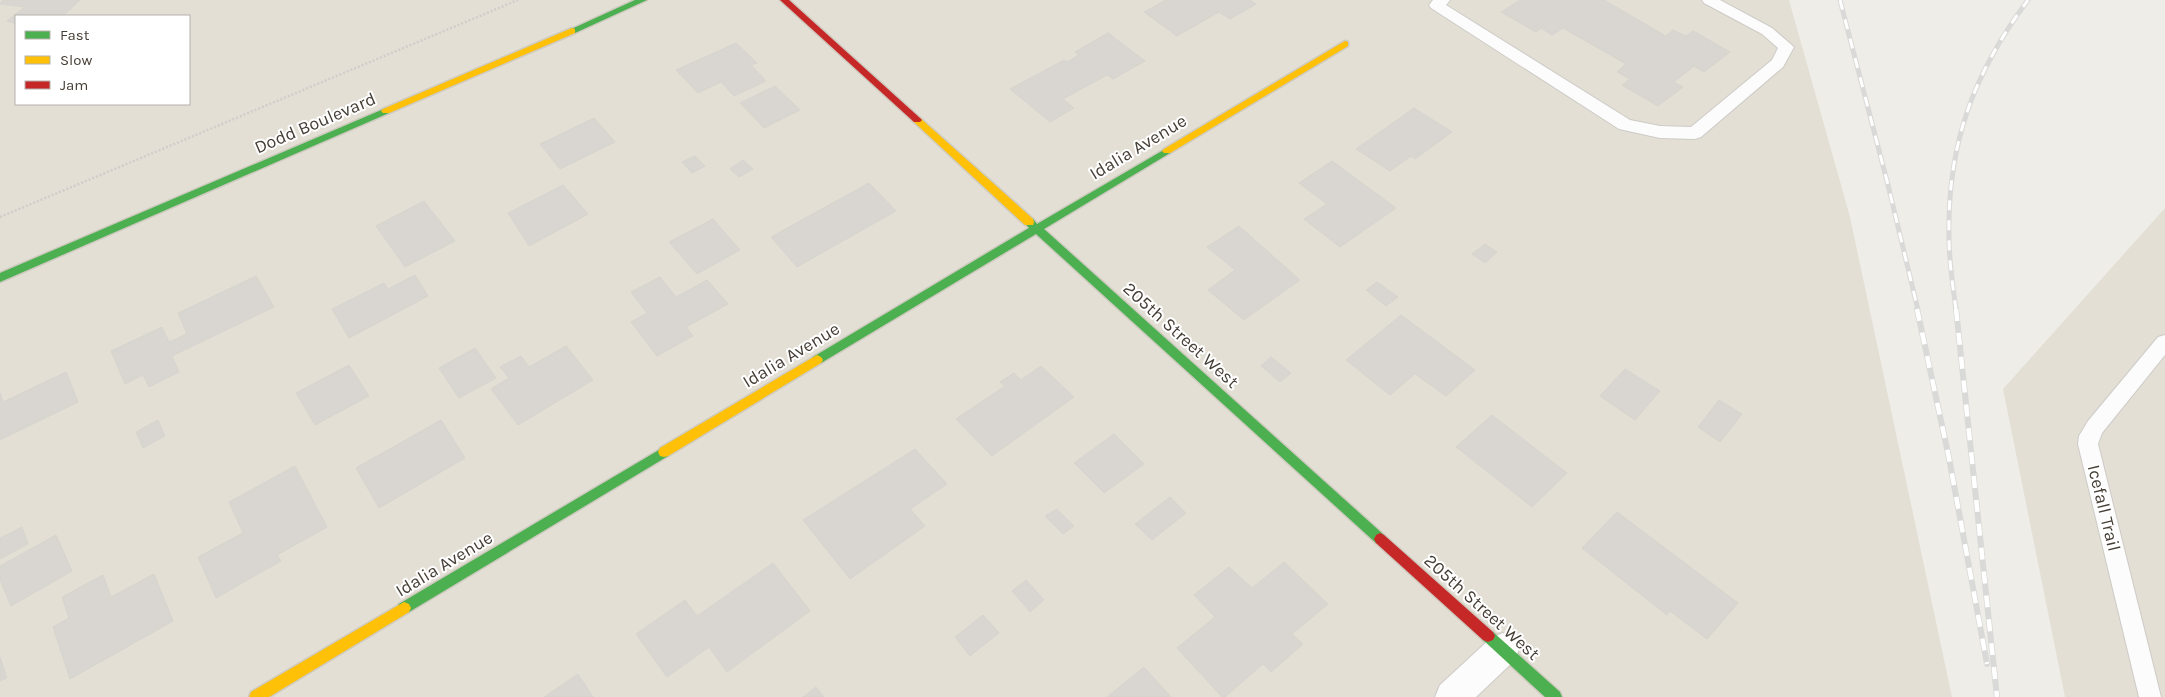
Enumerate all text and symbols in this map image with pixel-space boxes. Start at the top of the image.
legend [15,15,190,105]
text: Fast [60,26,90,44]
text: Slow [60,51,92,69]
text: Jam [60,76,88,94]
street label: Dodd Boulevard [251,88,379,158]
street label: Idalia Avenue [1085,109,1191,185]
street label: 205th Street West [1119,277,1243,393]
street label: Idalia Avenue [738,317,844,393]
street label: Icefall Trail [2083,462,2125,554]
street label: Idalia Avenue [391,526,497,602]
street label: 205th Street West [1420,549,1544,665]

